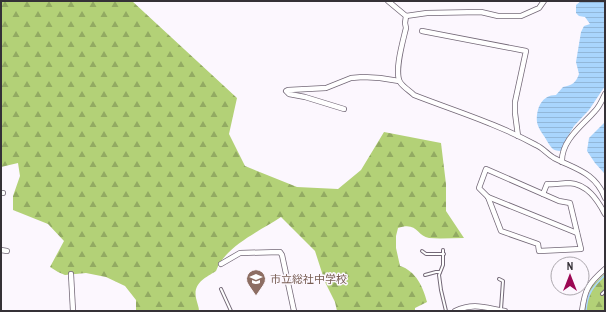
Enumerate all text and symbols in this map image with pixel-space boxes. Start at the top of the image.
north arrow [550,256,590,296]
text: N [567,259,573,273]
school or university icon: 市立総社中学校 [245,268,267,296]
place label: 市立総社中学校 [270,272,347,286]

